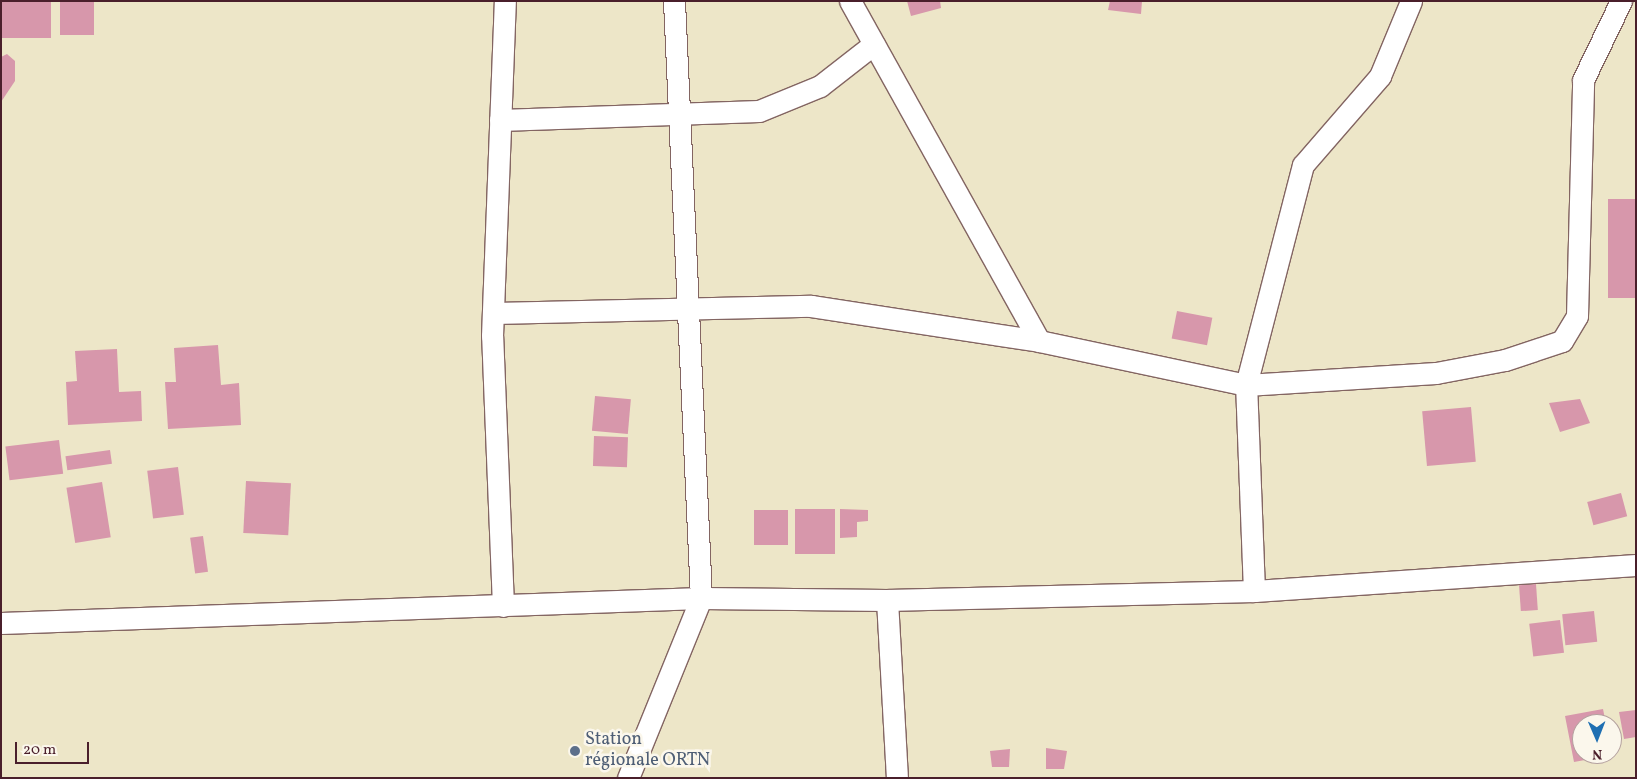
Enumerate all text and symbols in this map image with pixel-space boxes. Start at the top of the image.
north arrow [1572,714,1622,764]
place label: Station régionale ORTN [585,730,710,772]
scale bar [18,732,91,764]
text: 20 m [23,740,56,761]
text: N [1592,744,1603,763]
marker: Station régionale ORTN [569,745,581,757]

